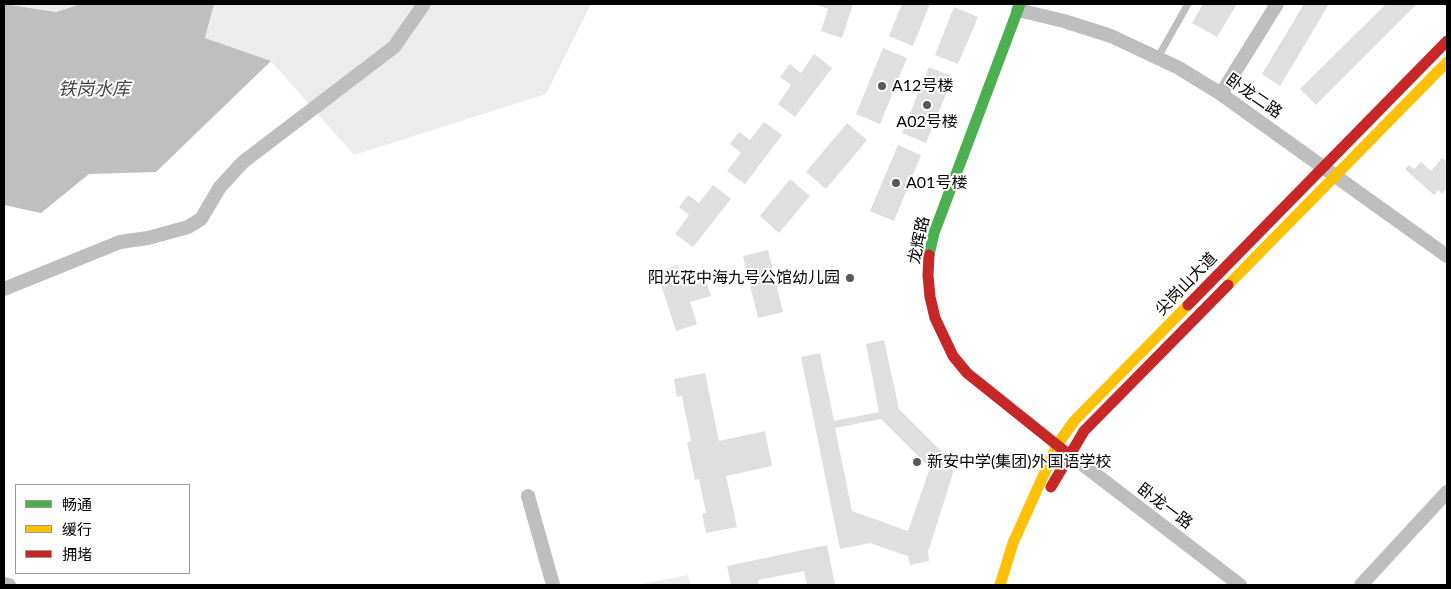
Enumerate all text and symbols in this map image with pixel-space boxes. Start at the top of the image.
street label: 卧龙二路 [1222,70,1286,122]
place label: A12号楼 [892,76,953,96]
water label: 铁岗水库 [58,78,130,100]
marker: A12号楼 [876,80,888,92]
marker: A02号楼 [921,99,933,111]
place label: A02号楼 [896,112,958,132]
place label: A01号楼 [906,173,967,193]
marker: A01号楼 [890,177,902,189]
street label: 龙辉路 [905,215,933,265]
street label: 尖岗山大道 [1151,249,1221,319]
place label: 阳光花中海九号公馆幼儿园 [648,268,840,288]
marker: 阳光花中海九号公馆幼儿园 [844,272,856,284]
place label: 新安中学(集团)外国语学校 [927,452,1112,472]
marker: 新安中学(集团)外国语学校 [911,456,923,468]
street label: 卧龙一路 [1134,479,1196,533]
legend [15,484,190,574]
text: 畅通 [62,495,92,513]
text: 缓行 [62,520,92,538]
text: 拥堵 [62,545,92,563]

